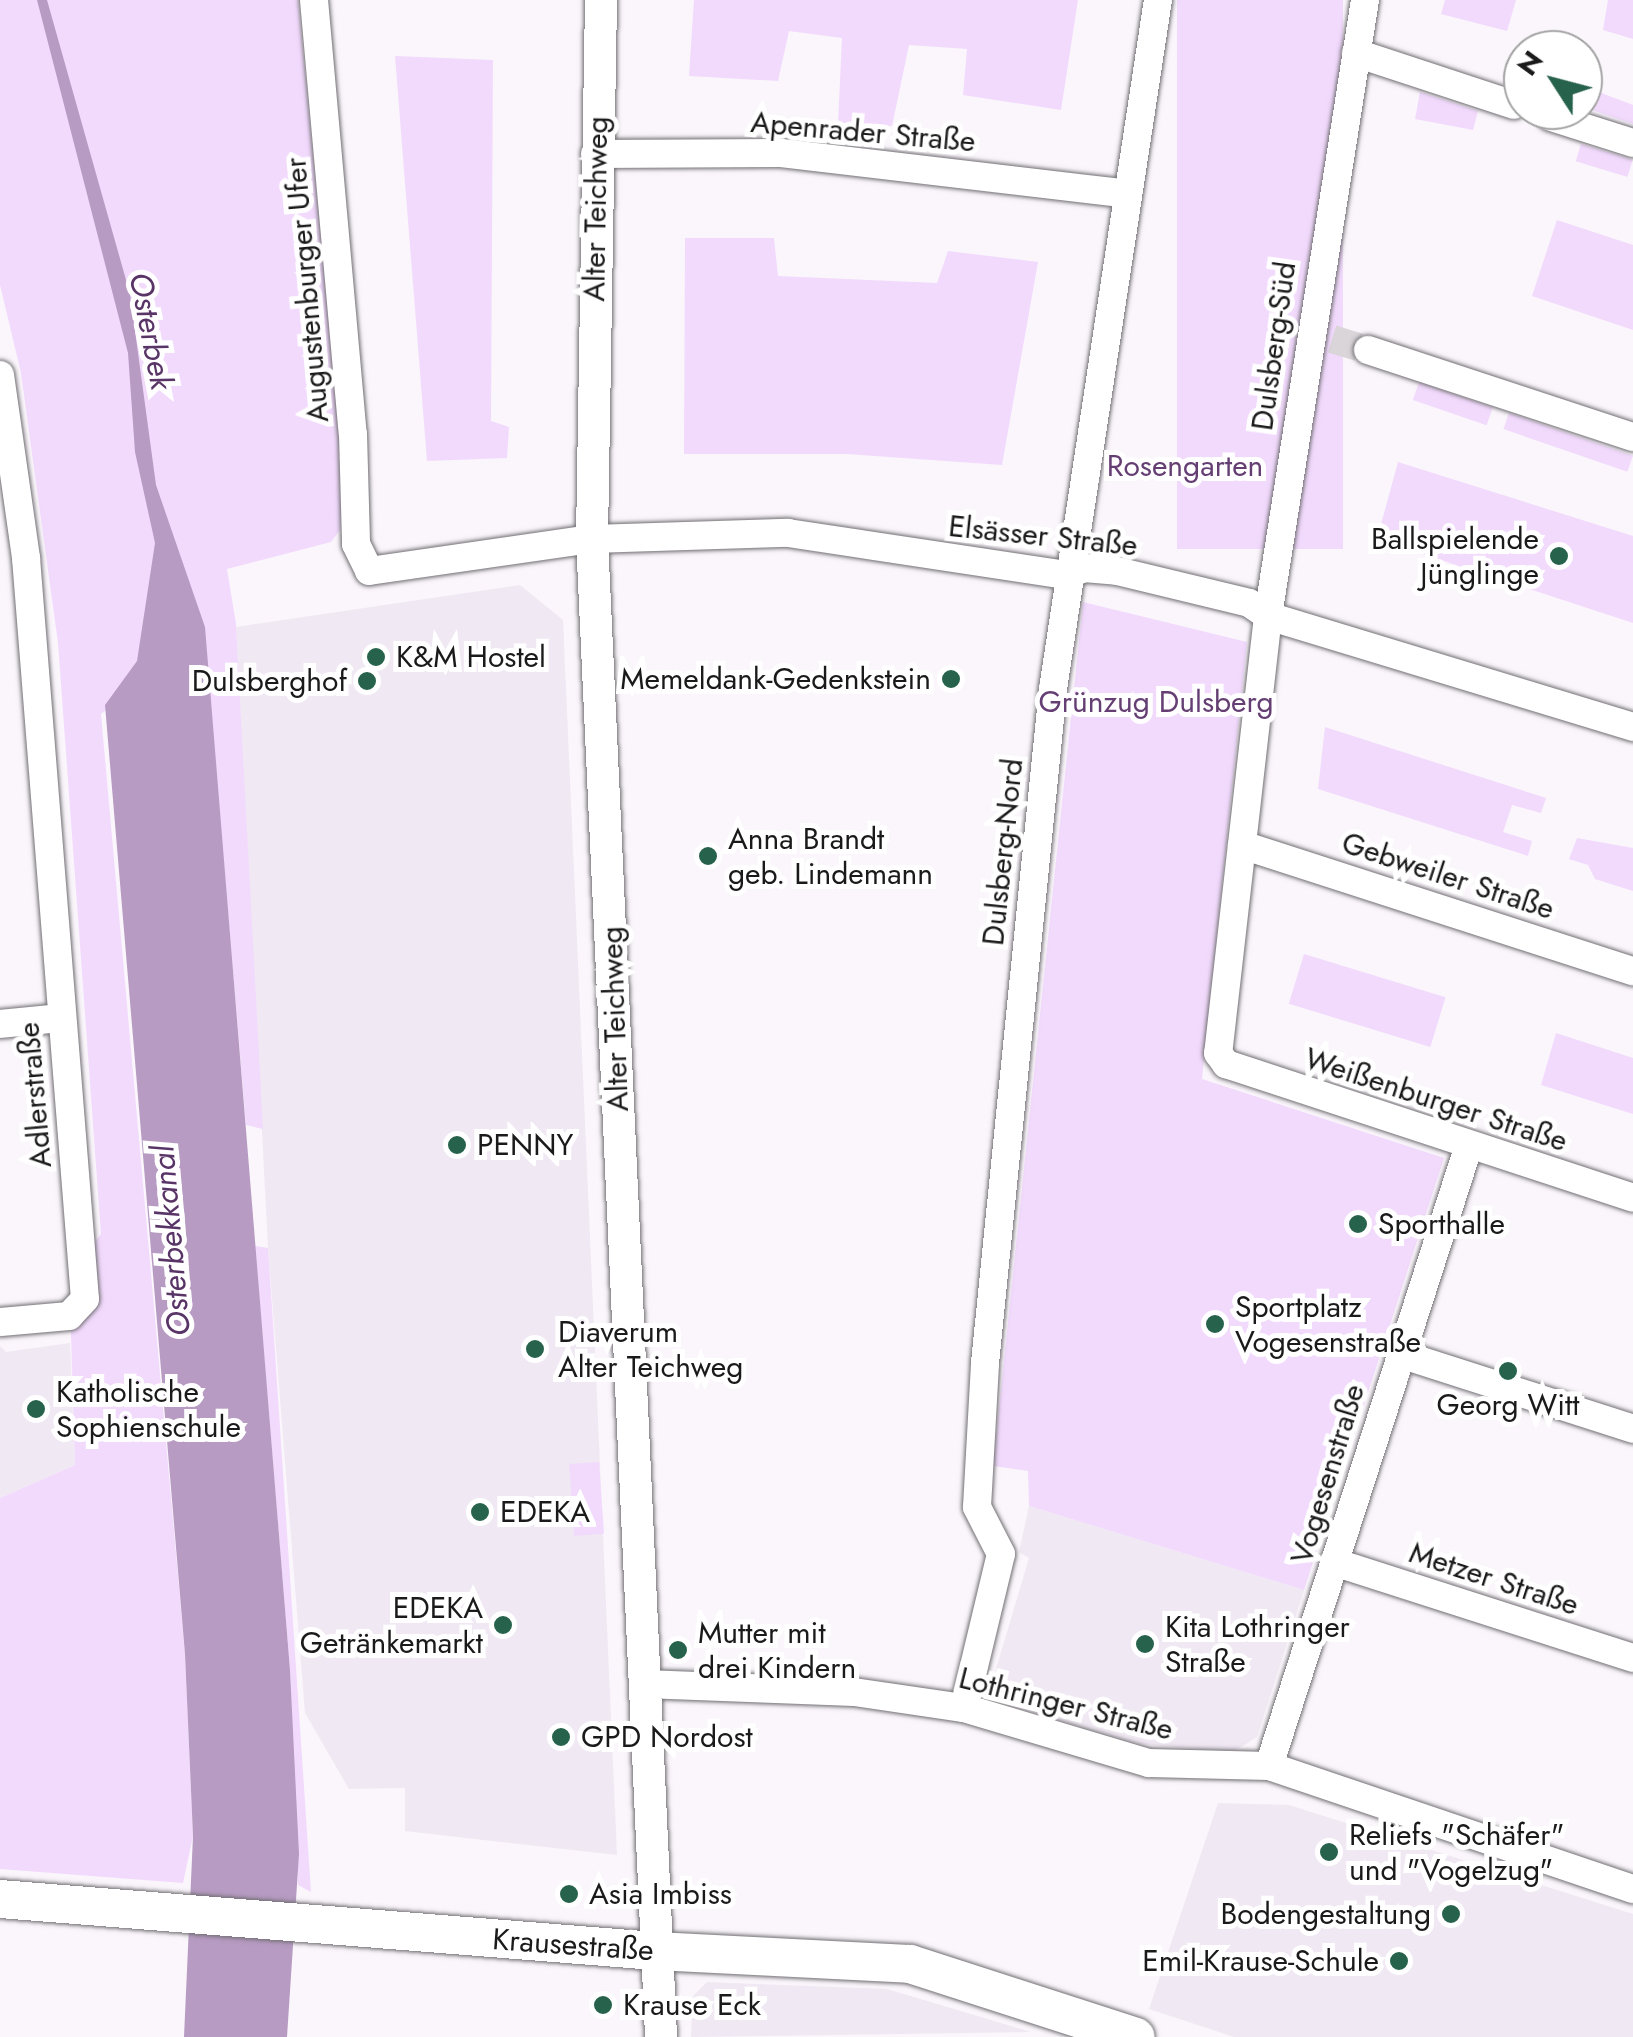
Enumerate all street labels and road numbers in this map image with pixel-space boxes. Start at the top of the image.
street label: Apenrader Straße [749,104,977,160]
street label: Alter Teichweg [576,116,616,302]
street label: Augustenburger Ufer [277,156,337,424]
street label: Dulsberg-Süd [1244,259,1304,433]
street label: Elsässer Straße [947,508,1139,564]
street label: Dulsberg-Nord [975,757,1031,947]
street label: Gebweiler Straße [1337,825,1559,927]
street label: Alter Teichweg [594,926,636,1112]
street label: Adlerstraße [11,1021,59,1169]
street label: Weißenburger Straße [1300,1041,1572,1159]
street label: Vogesenstraße [1284,1380,1372,1568]
street label: Metzer Straße [1405,1535,1583,1623]
street label: Lothringer Straße [955,1660,1177,1748]
street label: Krausestraße [491,1921,655,1969]

